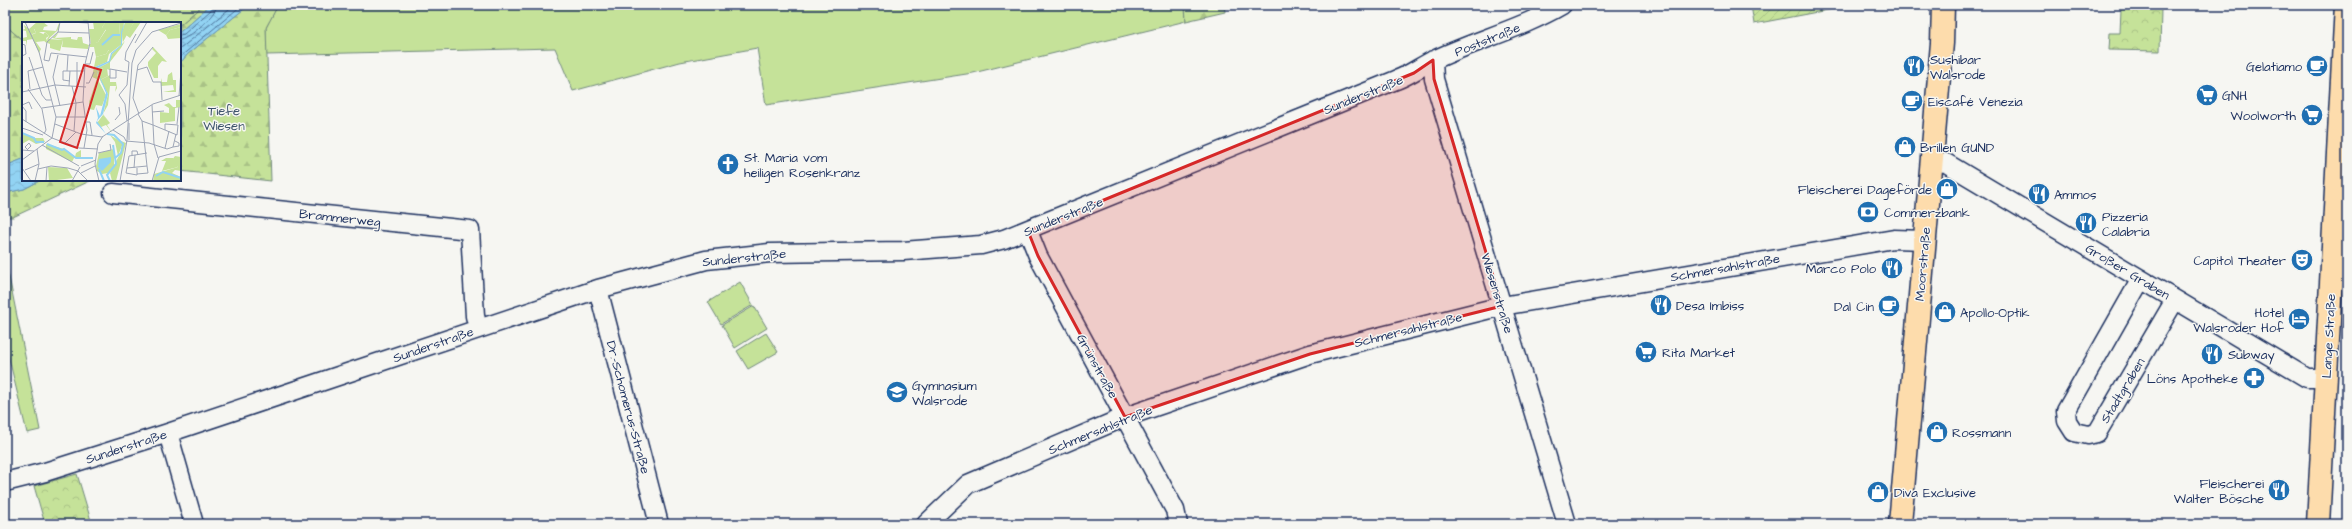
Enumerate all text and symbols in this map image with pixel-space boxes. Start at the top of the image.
street label: Poststraße [1452,19,1523,61]
inset map [22,22,181,181]
place label: Sushibar Walsrode [1930,51,1986,84]
restaurant icon: Sushibar Walsrode [1901,53,1927,79]
cafe icon: Gelatiamo [2304,53,2330,79]
place label: Gelatiamo [2246,58,2303,76]
street label: Sunderstraße [1321,71,1406,119]
supermarket icon: GNH [2194,82,2220,108]
place label: GNH [2222,87,2247,105]
cafe icon: Eiscafé Venezia [1899,88,1925,114]
place label: Eiscafé Venezia [1928,93,2023,111]
park label: Tiefe Wiesen [203,102,245,135]
supermarket icon: Woolworth [2299,102,2325,128]
place label: Woolworth [2230,107,2297,125]
shop icon: Brillen GUND [1892,134,1918,160]
place label: Brillen GUND [1920,139,1995,157]
place label: St. Maria vom heiligen Rosenkranz [744,149,861,183]
church icon: St. Maria vom heiligen Rosenkranz [715,151,741,177]
shop icon: Fleischerei Dageförde [1934,176,1960,202]
place label: Fleischerei Dageförde [1798,181,1932,200]
restaurant icon: Ammos [2026,181,2052,207]
place label: Ammos [2054,186,2097,204]
street label: Sunderstraße [1021,193,1106,241]
bank icon: Commerzbank [1855,199,1881,225]
place label: Commerzbank [1884,204,1970,222]
street label: Brammerweg [298,205,382,232]
place label: Pizzeria Calabria [2102,208,2150,241]
restaurant icon: Pizzeria Calabria [2073,210,2099,236]
street label: Moorstraße [1911,226,1935,302]
street label: Großer Graben [2082,239,2174,304]
street label: Sunderstraße [701,245,787,271]
theatre icon: Capitol Theater [2289,247,2315,273]
street label: Schmersahlstraße [1669,250,1781,286]
street label: Wiesenstraße [1476,251,1518,336]
place label: Capitol Theater [2194,252,2286,270]
restaurant icon: Marco Polo [1879,255,1905,281]
place label: Marco Polo [1806,260,1877,278]
restaurant icon: Desa Imbiss [1648,292,1674,318]
cafe icon: Dal Cin [1876,293,1902,319]
street label: Lange Straße [2318,293,2341,379]
place label: Desa Imbiss [1676,297,1745,315]
place label: Dal Cin [1834,298,1874,316]
shop icon: Apollo-Optik [1932,299,1958,325]
place label: Apollo-Optik [1960,304,2029,322]
place label: Hotel Walsroder Hof [2193,304,2284,337]
hotel icon: Hotel Walsroder Hof [2286,306,2312,332]
street label: Schmersahlstraße [1352,308,1464,352]
street label: Sunderstraße [391,323,476,367]
street label: Grünstraße [1072,331,1122,402]
street label: Dr.-Schomerus-Straße [602,339,654,476]
supermarket icon: Rita Market [1633,339,1659,365]
restaurant icon: Subway [2199,341,2225,367]
place label: Rita Market [1662,344,1736,362]
place label: Subway [2228,346,2275,365]
street label: Stadtgraben [2096,354,2151,427]
pharmacy icon: Löns Apotheke [2241,365,2267,391]
place label: Löns Apotheke [2147,370,2238,388]
place label: Gymnasium Walsrode [912,377,977,410]
school or university icon: Gymnasium Walsrode [884,379,910,405]
street label: Schmersahlstraße [1046,401,1155,459]
shop icon: Rossmann [1924,419,1950,445]
place label: Rossmann [1952,424,2012,442]
street label: Sunderstraße [84,425,169,469]
place label: Fleischerei Walter Bösche [2174,475,2264,508]
restaurant icon: Fleischerei Walter Bösche [2266,477,2292,503]
shop icon: Diva Exclusive [1865,479,1891,505]
place label: Diva Exclusive [1894,484,1976,502]

